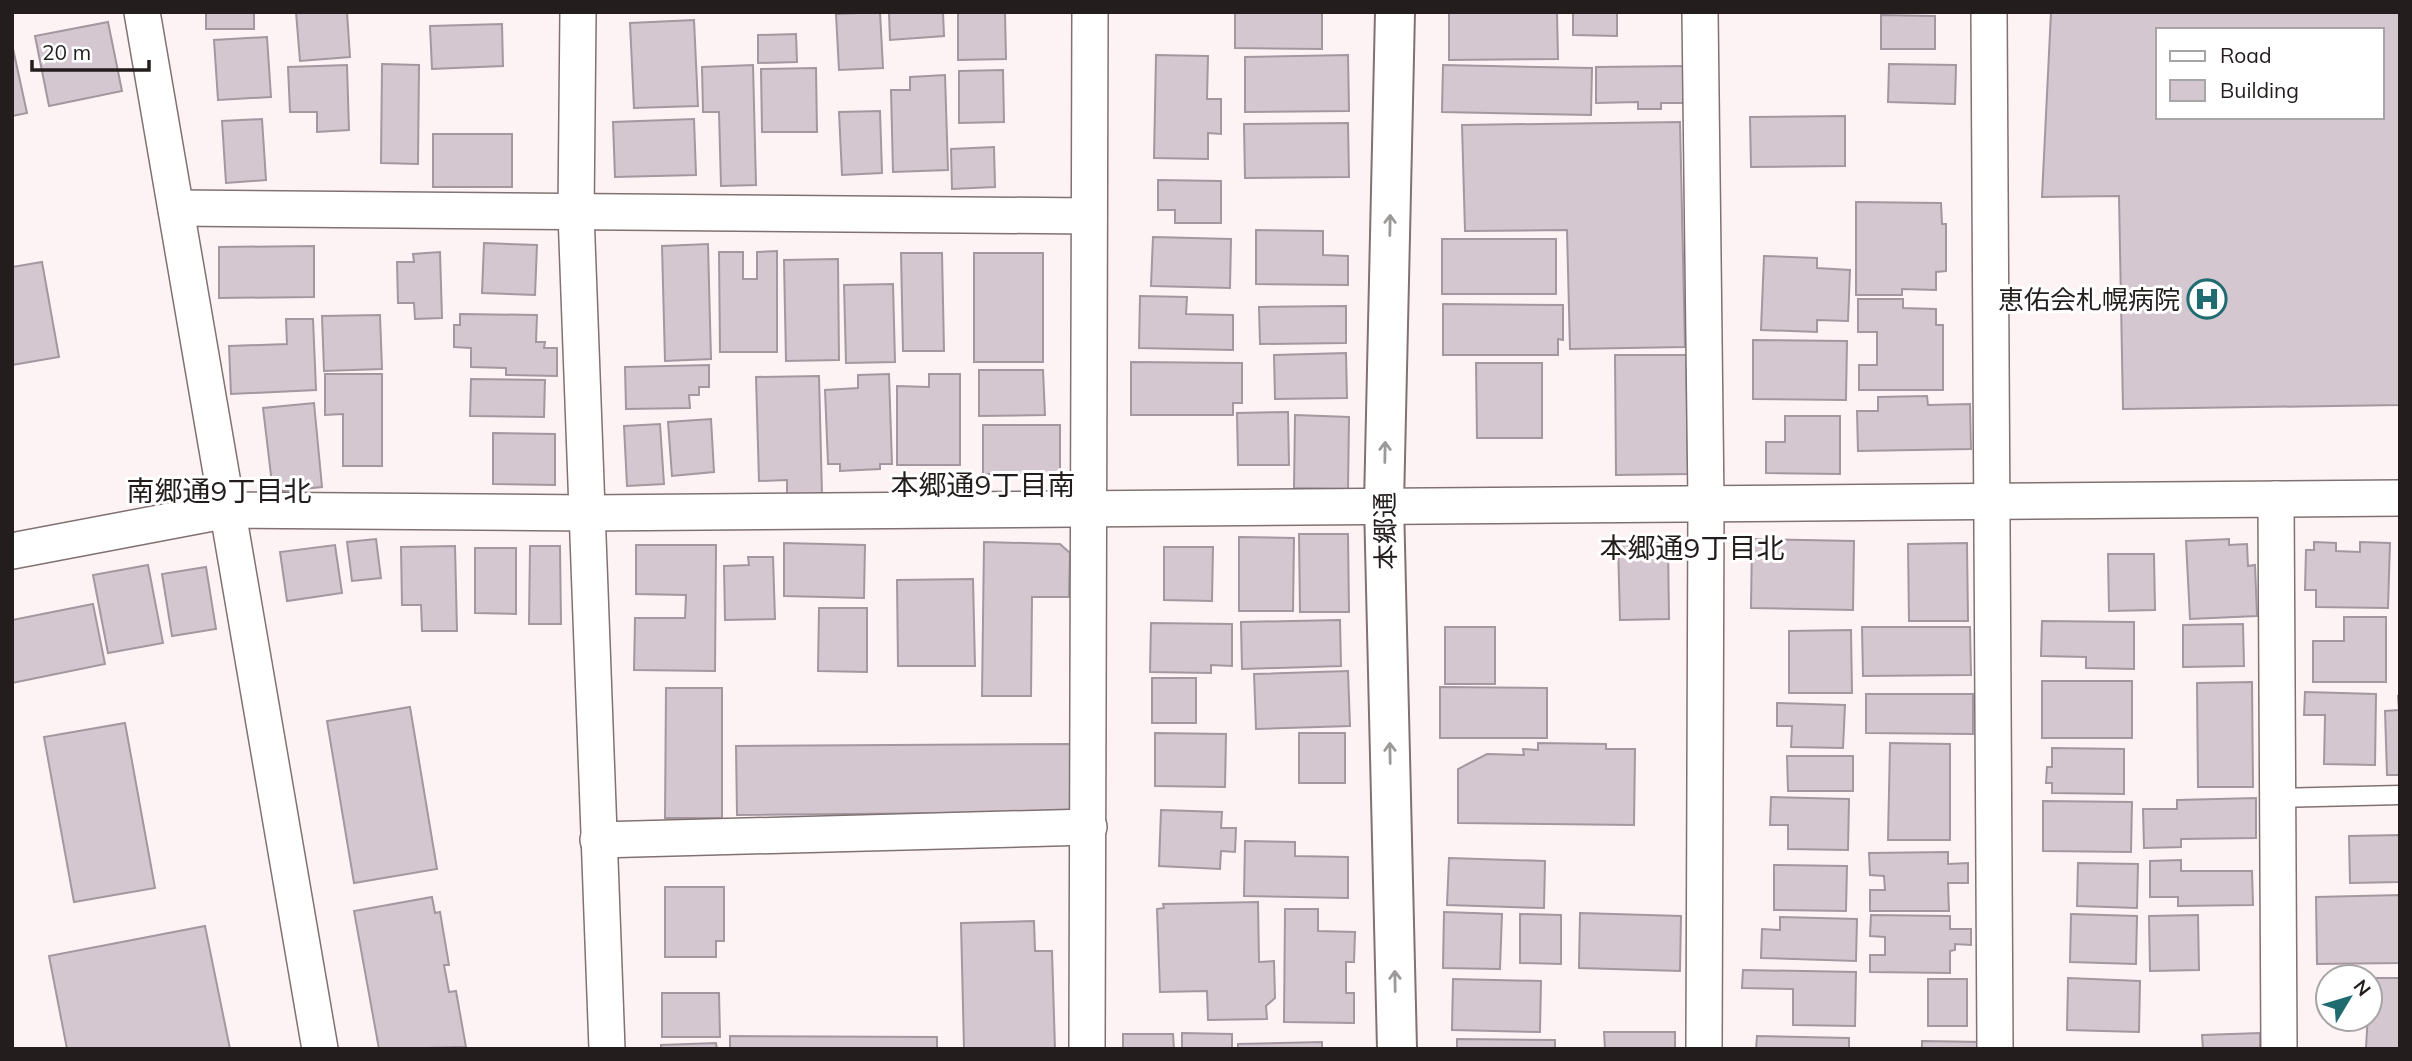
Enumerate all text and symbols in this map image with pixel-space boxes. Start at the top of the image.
scale bar [32,28,149,72]
legend [2156,28,2384,119]
text: 20 m [42,39,91,65]
text: Road [2220,42,2271,68]
text: Building [2220,77,2299,103]
one-way arrow [1384,213,1397,236]
hospital icon: 恵佑会札幌病院 [2186,278,2228,320]
place label: 恵佑会札幌病院 [1998,283,2180,316]
one-way arrow [1379,441,1392,464]
district label: 本郷通9丁目南 [891,467,1075,502]
district label: 南郷通9丁目北 [127,473,311,508]
street label: 本郷通 [1368,492,1402,570]
district label: 本郷通9丁目北 [1600,530,1784,565]
one-way arrow [1383,742,1397,765]
north arrow [2314,963,2384,1033]
one-way arrow [1388,969,1402,992]
text: N [2349,974,2376,1001]

